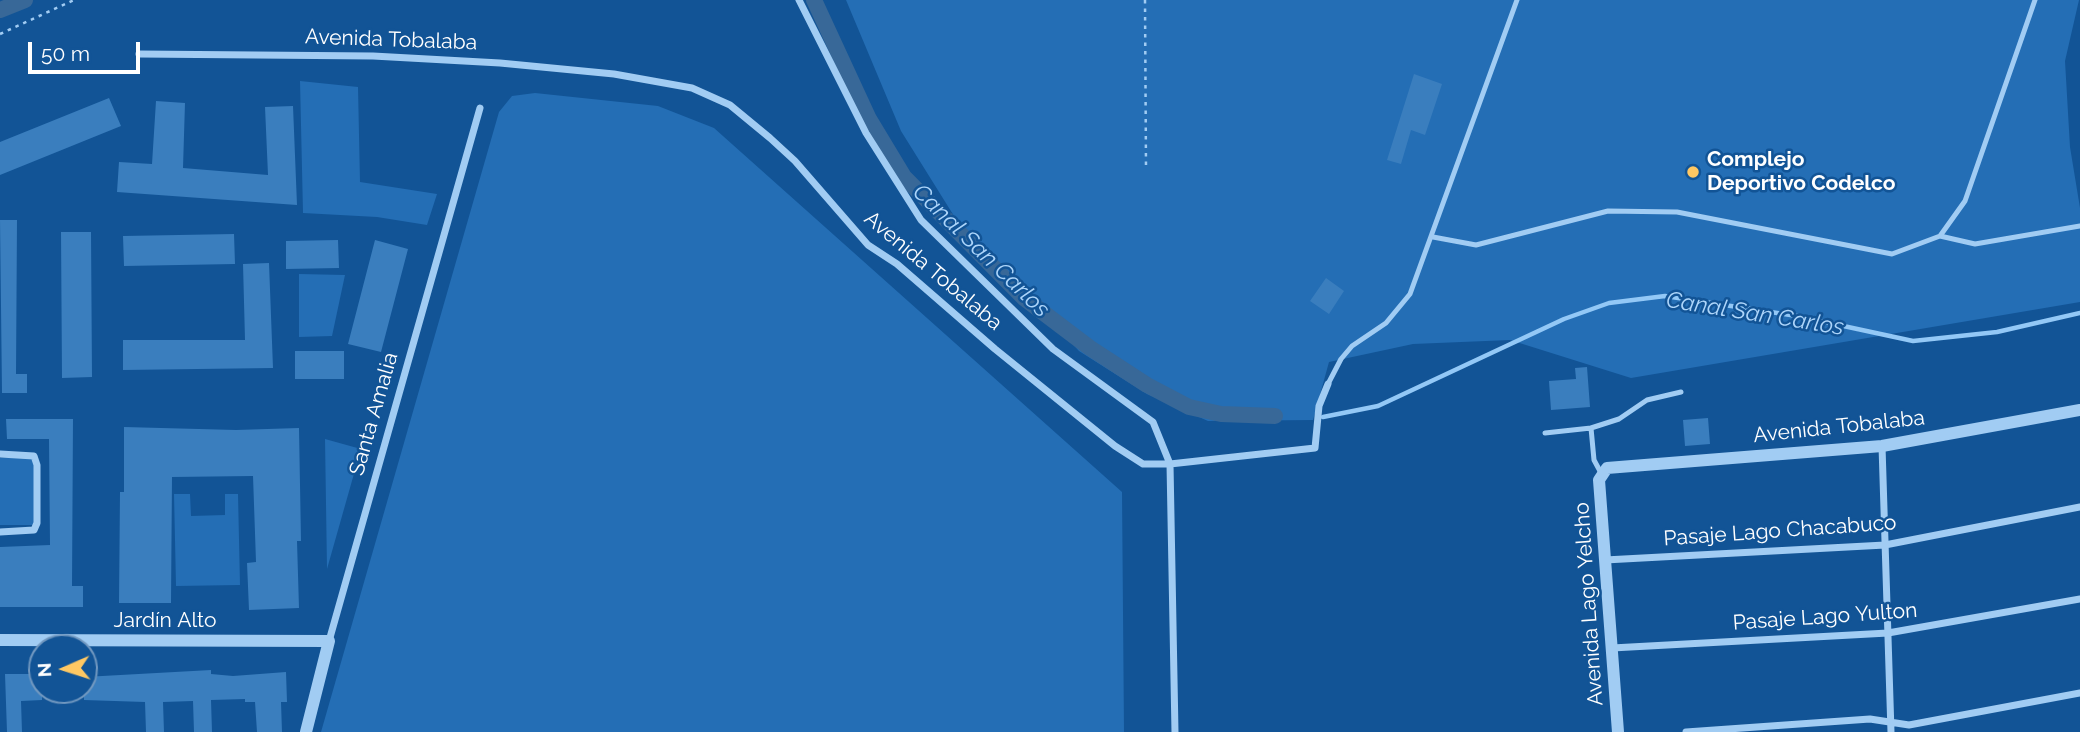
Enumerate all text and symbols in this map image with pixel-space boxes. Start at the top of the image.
street label: Avenida Tobalaba [304,24,478,56]
scale bar [32,28,144,72]
text: 50 m [41,41,90,66]
place label: Complejo Deportivo Codelco [1707,147,1895,197]
marker: Complejo Deportivo Codelco [1685,164,1701,180]
water label: Canal San Carlos [907,179,1055,323]
street label: Avenida Tobalaba [859,206,1007,336]
water label: Canal San Carlos [1664,286,1846,342]
street label: Santa Amalia [344,350,404,478]
street label: Avenida Tobalaba [1752,405,1926,449]
street label: Avenida Lago Yelcho [1569,501,1609,707]
street label: Pasaje Lago Chacabuco [1663,510,1897,552]
street label: Pasaje Lago Yulton [1732,598,1918,636]
street label: Jardín Alto [114,608,216,634]
north arrow [28,634,98,704]
text: N [33,662,55,678]

